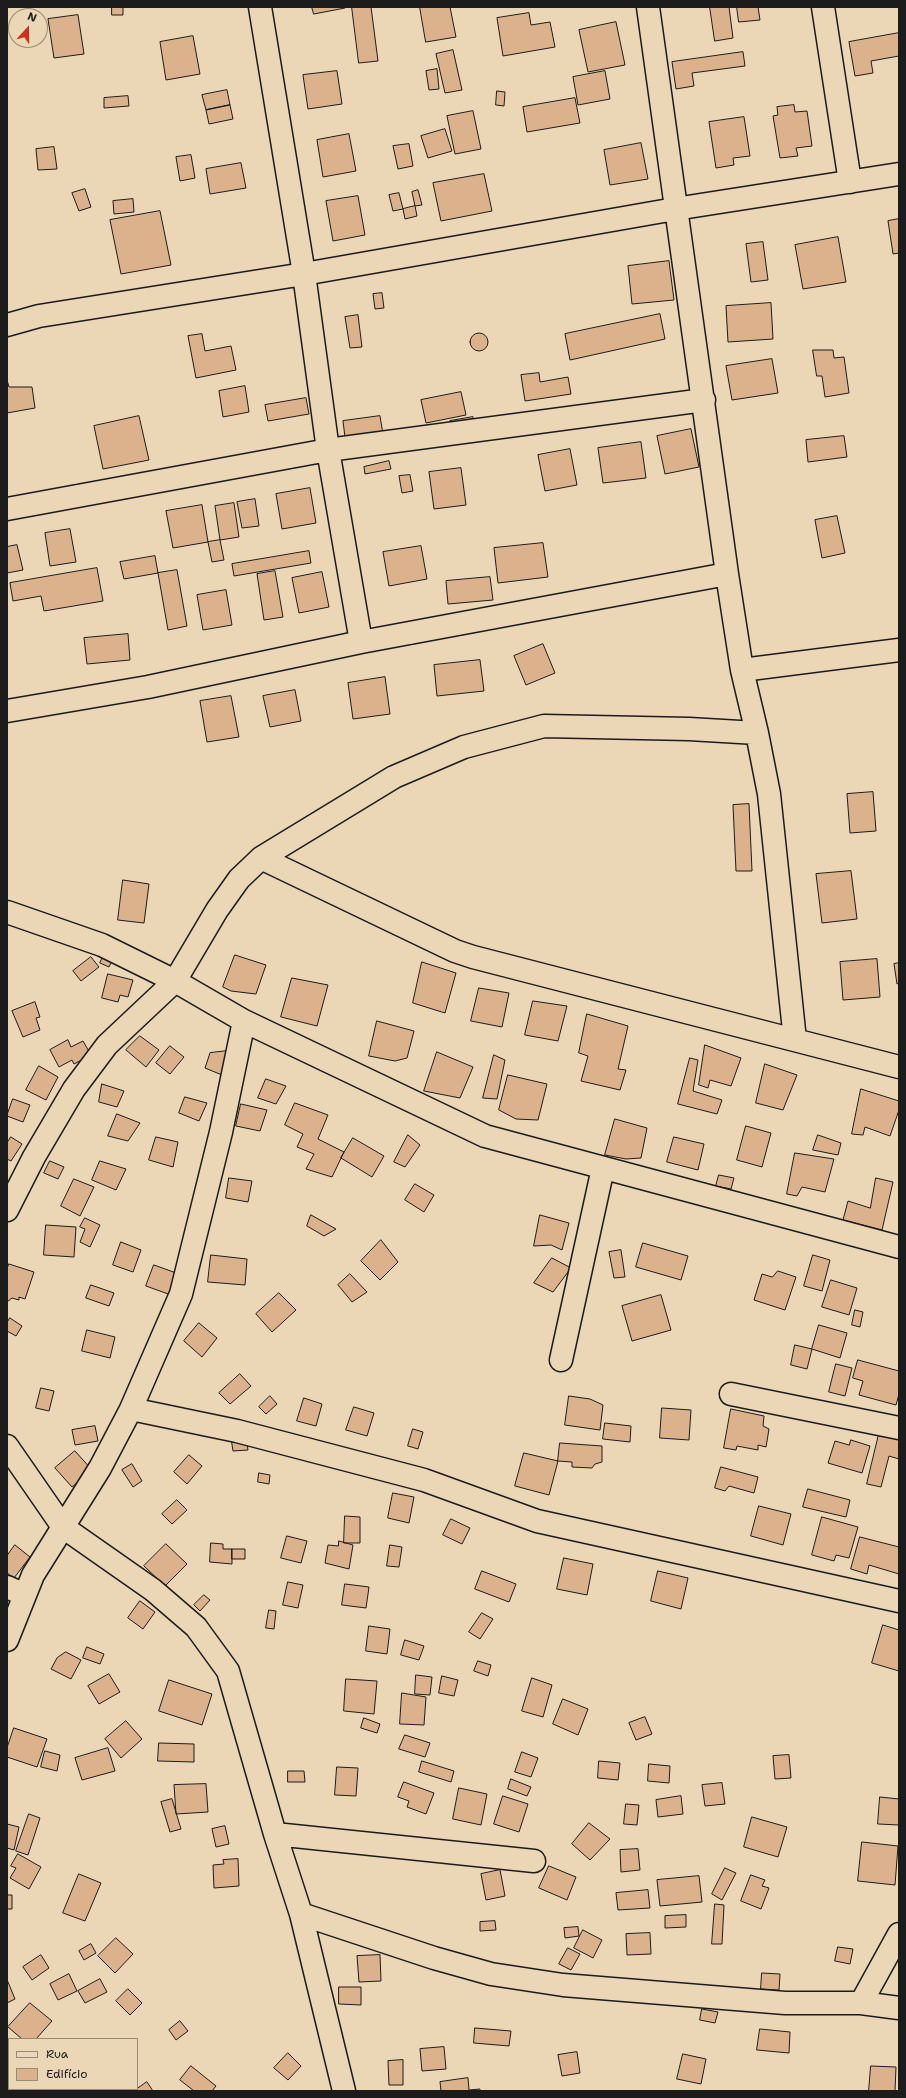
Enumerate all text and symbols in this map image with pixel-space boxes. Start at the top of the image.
north arrow [8,8,48,48]
text: N [25,9,39,26]
legend [8,2038,138,2090]
text: Rua [46,2046,68,2062]
text: Edifício [46,2066,87,2082]

